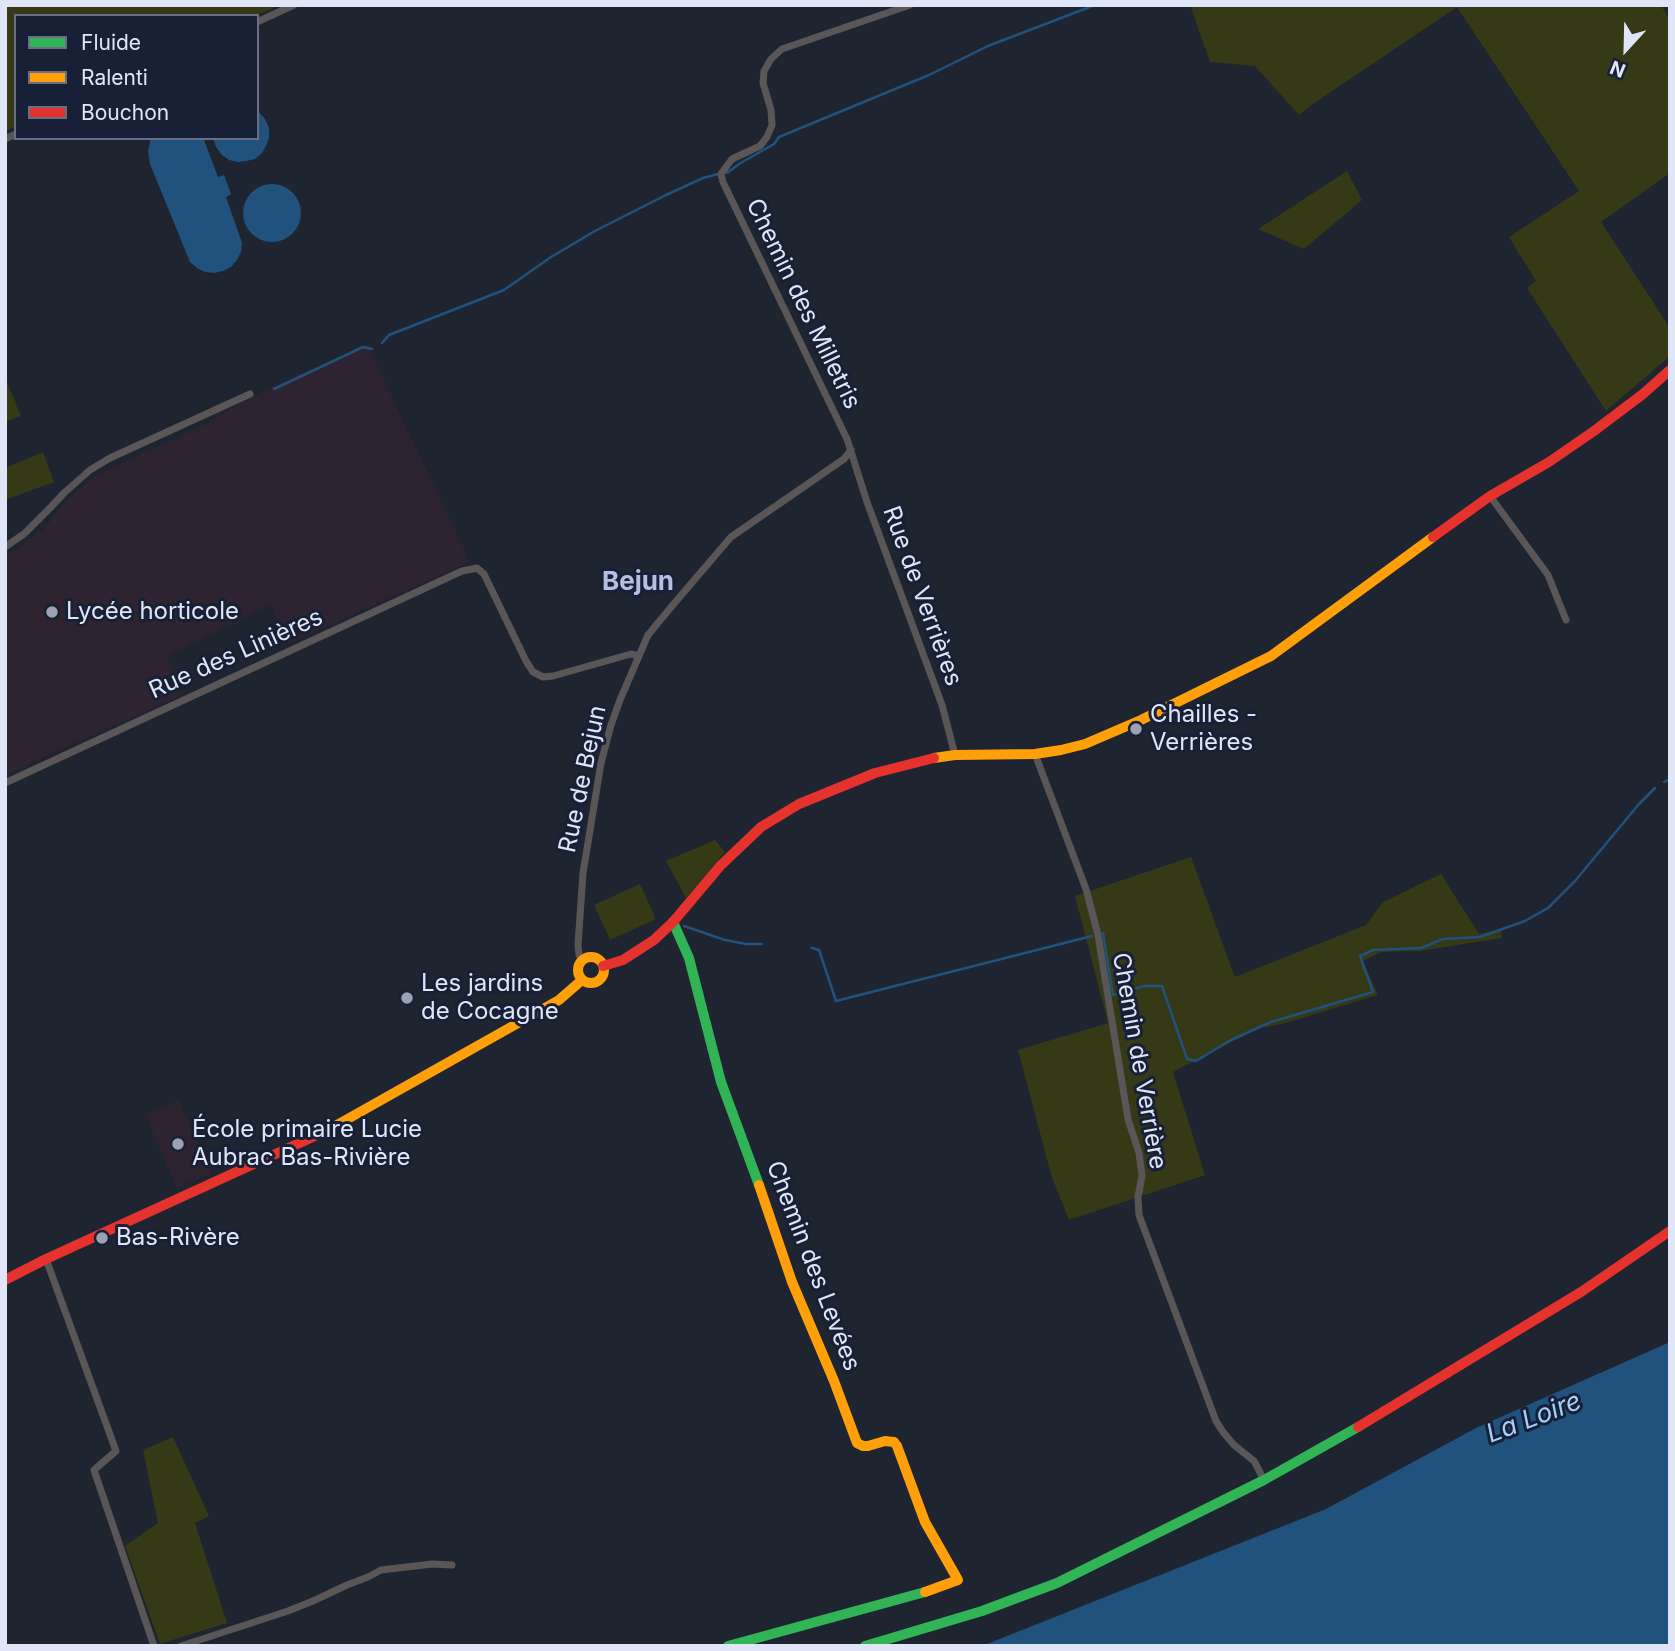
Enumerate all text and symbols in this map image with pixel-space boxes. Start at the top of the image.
legend [14,14,259,140]
north arrow [1591,14,1661,84]
text: Fluide [81,30,141,55]
text: N [1607,56,1629,82]
text: Ralenti [81,65,148,90]
text: Bouchon [81,100,169,125]
street label: Chemin des Milletris [740,194,866,414]
street label: Rue de Verrières [876,502,968,690]
district label: Bejun [602,566,674,598]
place label: Lycée horticole [66,598,239,626]
street label: Rue des Linières [145,603,327,705]
marker: Lycée horticole [44,604,60,620]
place label: Chailles - Verrières [1150,701,1257,757]
street label: Rue de Bejun [553,703,613,855]
marker: Chailles - Verrières [1128,721,1144,737]
street label: Chemin de Verrière [1106,950,1172,1172]
place label: Les jardins de Cocagne [421,970,559,1026]
marker: Les jardins de Cocagne [399,990,415,1006]
place label: École primaire Lucie Aubrac Bas-Rivière [192,1116,422,1172]
marker: École primaire Lucie Aubrac Bas-Rivière [170,1136,186,1152]
street label: Chemin des Levées [760,1157,866,1375]
place label: Bas-Rivère [116,1224,240,1252]
marker: Bas-Rivère [94,1230,110,1246]
water label: La Loire [1482,1386,1586,1450]

